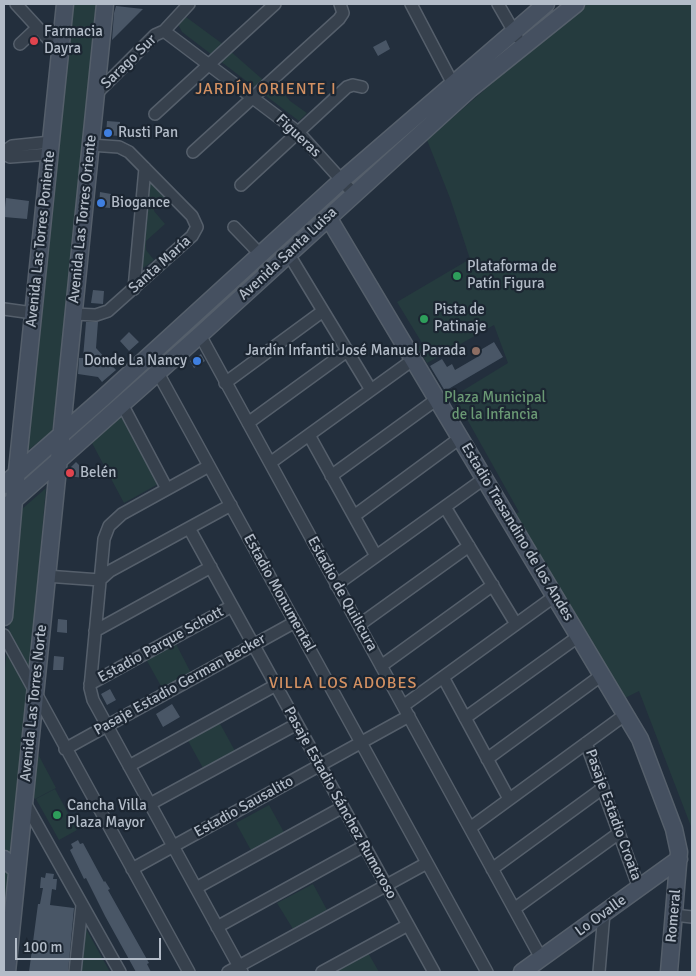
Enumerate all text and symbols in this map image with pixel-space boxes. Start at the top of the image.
place label: Farmacia Dayra [44,23,103,58]
street label: Sarago Sur [98,31,160,93]
marker: Farmacia Dayra [28,35,40,47]
district label: JARDÍN ORIENTE I [193,80,339,100]
street label: Figueras [272,111,324,161]
place label: Rusti Pan [118,124,178,142]
marker: Rusti Pan [102,127,114,139]
street label: Avenida Las Torres Oriente [65,134,101,304]
street label: Avenida Las Torres Poniente [23,150,59,328]
place label: Biogance [111,194,170,212]
marker: Biogance [95,197,107,209]
street label: Avenida Santa Luisa [235,204,341,304]
street label: Santa María [125,232,195,298]
place label: Plataforma de Patín Figura [467,258,557,293]
marker: Plataforma de Patín Figura [451,270,463,282]
place label: Pista de Patinaje [434,301,487,336]
marker: Pista de Patinaje [418,313,430,325]
place label: Jardín Infantil José Manuel Parada [245,342,466,360]
marker: Jardín Infantil José Manuel Parada [470,345,482,357]
place label: Donde La Nancy [84,352,187,370]
marker: Donde La Nancy [191,355,203,367]
park label: Plaza Municipal de la Infancia [444,389,546,424]
street label: Estadio Trasandino de los Andes [457,440,577,624]
place label: Belén [80,464,117,482]
marker: Belén [64,467,76,479]
street label: Estadio Monumental [239,531,319,655]
street label: Estadio de Quilicura [303,534,381,654]
street label: Estadio Parque Schott [95,603,227,687]
street label: Avenida Las Torres Norte [17,624,51,782]
street label: Pasaje Estadio German Becker [91,630,269,740]
district label: VILLA LOS ADOBES [267,674,419,694]
street label: Pasaje Estadio Sánchez Rumoroso [280,704,400,902]
street label: Pasaje Estadio Croata [581,747,645,883]
street label: Estadio Sausalito [191,772,297,842]
place label: Cancha Villa Plaza Mayor [67,797,147,832]
marker: Cancha Villa Plaza Mayor [51,809,63,821]
street label: Romeral [663,889,685,943]
street label: Lo Ovalle [572,891,630,941]
scale bar [18,928,164,960]
text: 100 m [23,938,63,956]

